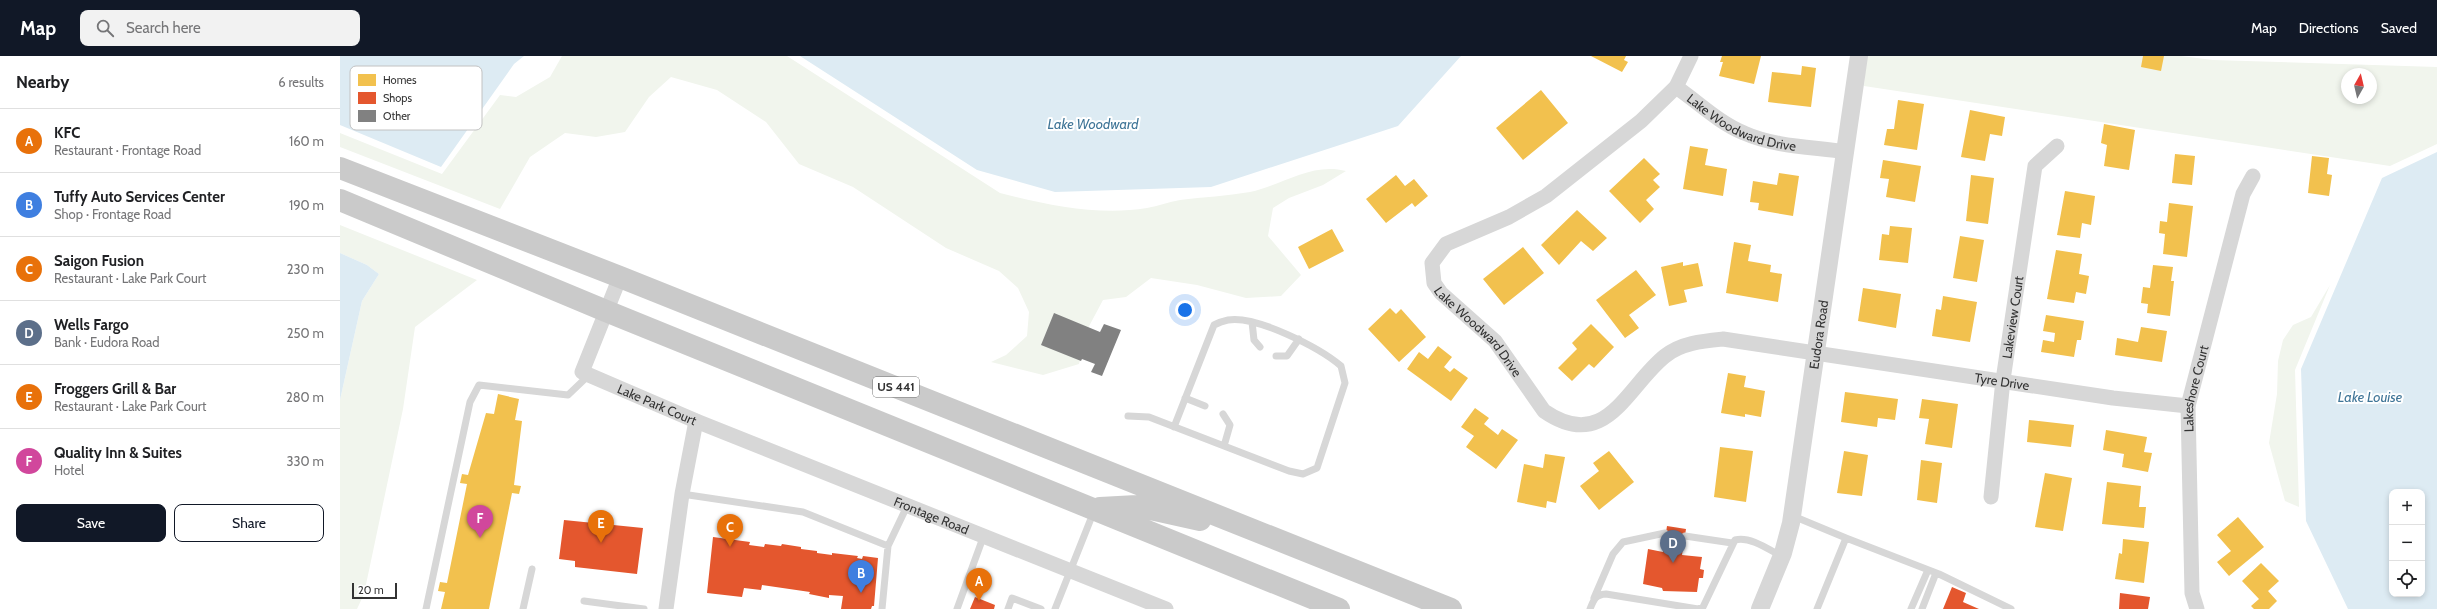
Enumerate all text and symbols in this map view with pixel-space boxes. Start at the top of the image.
search box [80,10,360,46]
text: Map [20,17,56,40]
icon: search [94,17,116,39]
text: Search here [126,19,201,37]
text: Map [2251,19,2277,37]
text: Directions [2299,19,2359,37]
text: Saved [2381,19,2417,37]
legend [350,66,482,130]
north arrow [2341,68,2377,104]
text: Nearby [16,72,69,92]
text: Homes [383,73,417,87]
text: 6 results [278,74,324,90]
street label: Lake Woodward Drive [1684,90,1797,154]
text: Shops [383,91,412,105]
text: Other [383,109,411,123]
water label: Lake Woodward [1048,115,1139,133]
text: KFC [54,124,80,142]
text: A [25,133,33,149]
text: 160 m [289,133,324,149]
text: Restaurant · Frontage Road [54,142,201,158]
text: Tuffy Auto Services Center [54,188,225,206]
text: B [25,197,33,213]
text: 190 m [289,197,324,213]
text: Shop · Frontage Road [54,206,171,222]
text: Saigon Fusion [54,252,144,270]
text: C [25,261,33,277]
text: 230 m [287,261,324,277]
text: Restaurant · Lake Park Court [54,270,206,286]
street label: Lakeview Court [1998,274,2027,360]
street label: Lake Woodward Drive [1431,283,1526,380]
street label: Eudora Road [1806,299,1831,370]
your location [1175,300,1195,320]
text: Wells Fargo [54,316,129,334]
text: D [24,325,34,341]
text: 250 m [287,325,324,341]
text: Bank · Eudora Road [54,334,160,350]
street label: Lakeshore Court [2180,343,2212,432]
street label: Tyre Drive [1974,369,2031,393]
road number: US 441 [873,377,919,397]
text: Froggers Grill & Bar [54,380,176,398]
street label: Lake Park Court [615,380,700,429]
water label: Lake Louise [2338,388,2403,406]
text: E [25,389,33,405]
text: 280 m [286,389,324,405]
text: Restaurant · Lake Park Court [54,398,206,414]
text: Quality Inn & Suites [54,444,182,462]
text: F [26,453,32,469]
text: 330 m [287,453,324,469]
text: Hotel [54,462,84,478]
map controls [2389,489,2425,597]
button: + [2389,489,2425,525]
street label: Frontage Road [892,493,971,537]
button: Save [16,504,166,542]
button: Share [174,504,324,542]
pin: F [467,505,493,538]
pin: E [588,510,614,543]
pin: C [717,514,743,547]
button: − [2389,525,2425,561]
pin: D [1660,530,1686,563]
pin: B [848,560,874,593]
button: locate [2389,561,2425,597]
pin: A [966,568,992,601]
scale bar [352,581,397,600]
text: 20 m [358,583,384,597]

